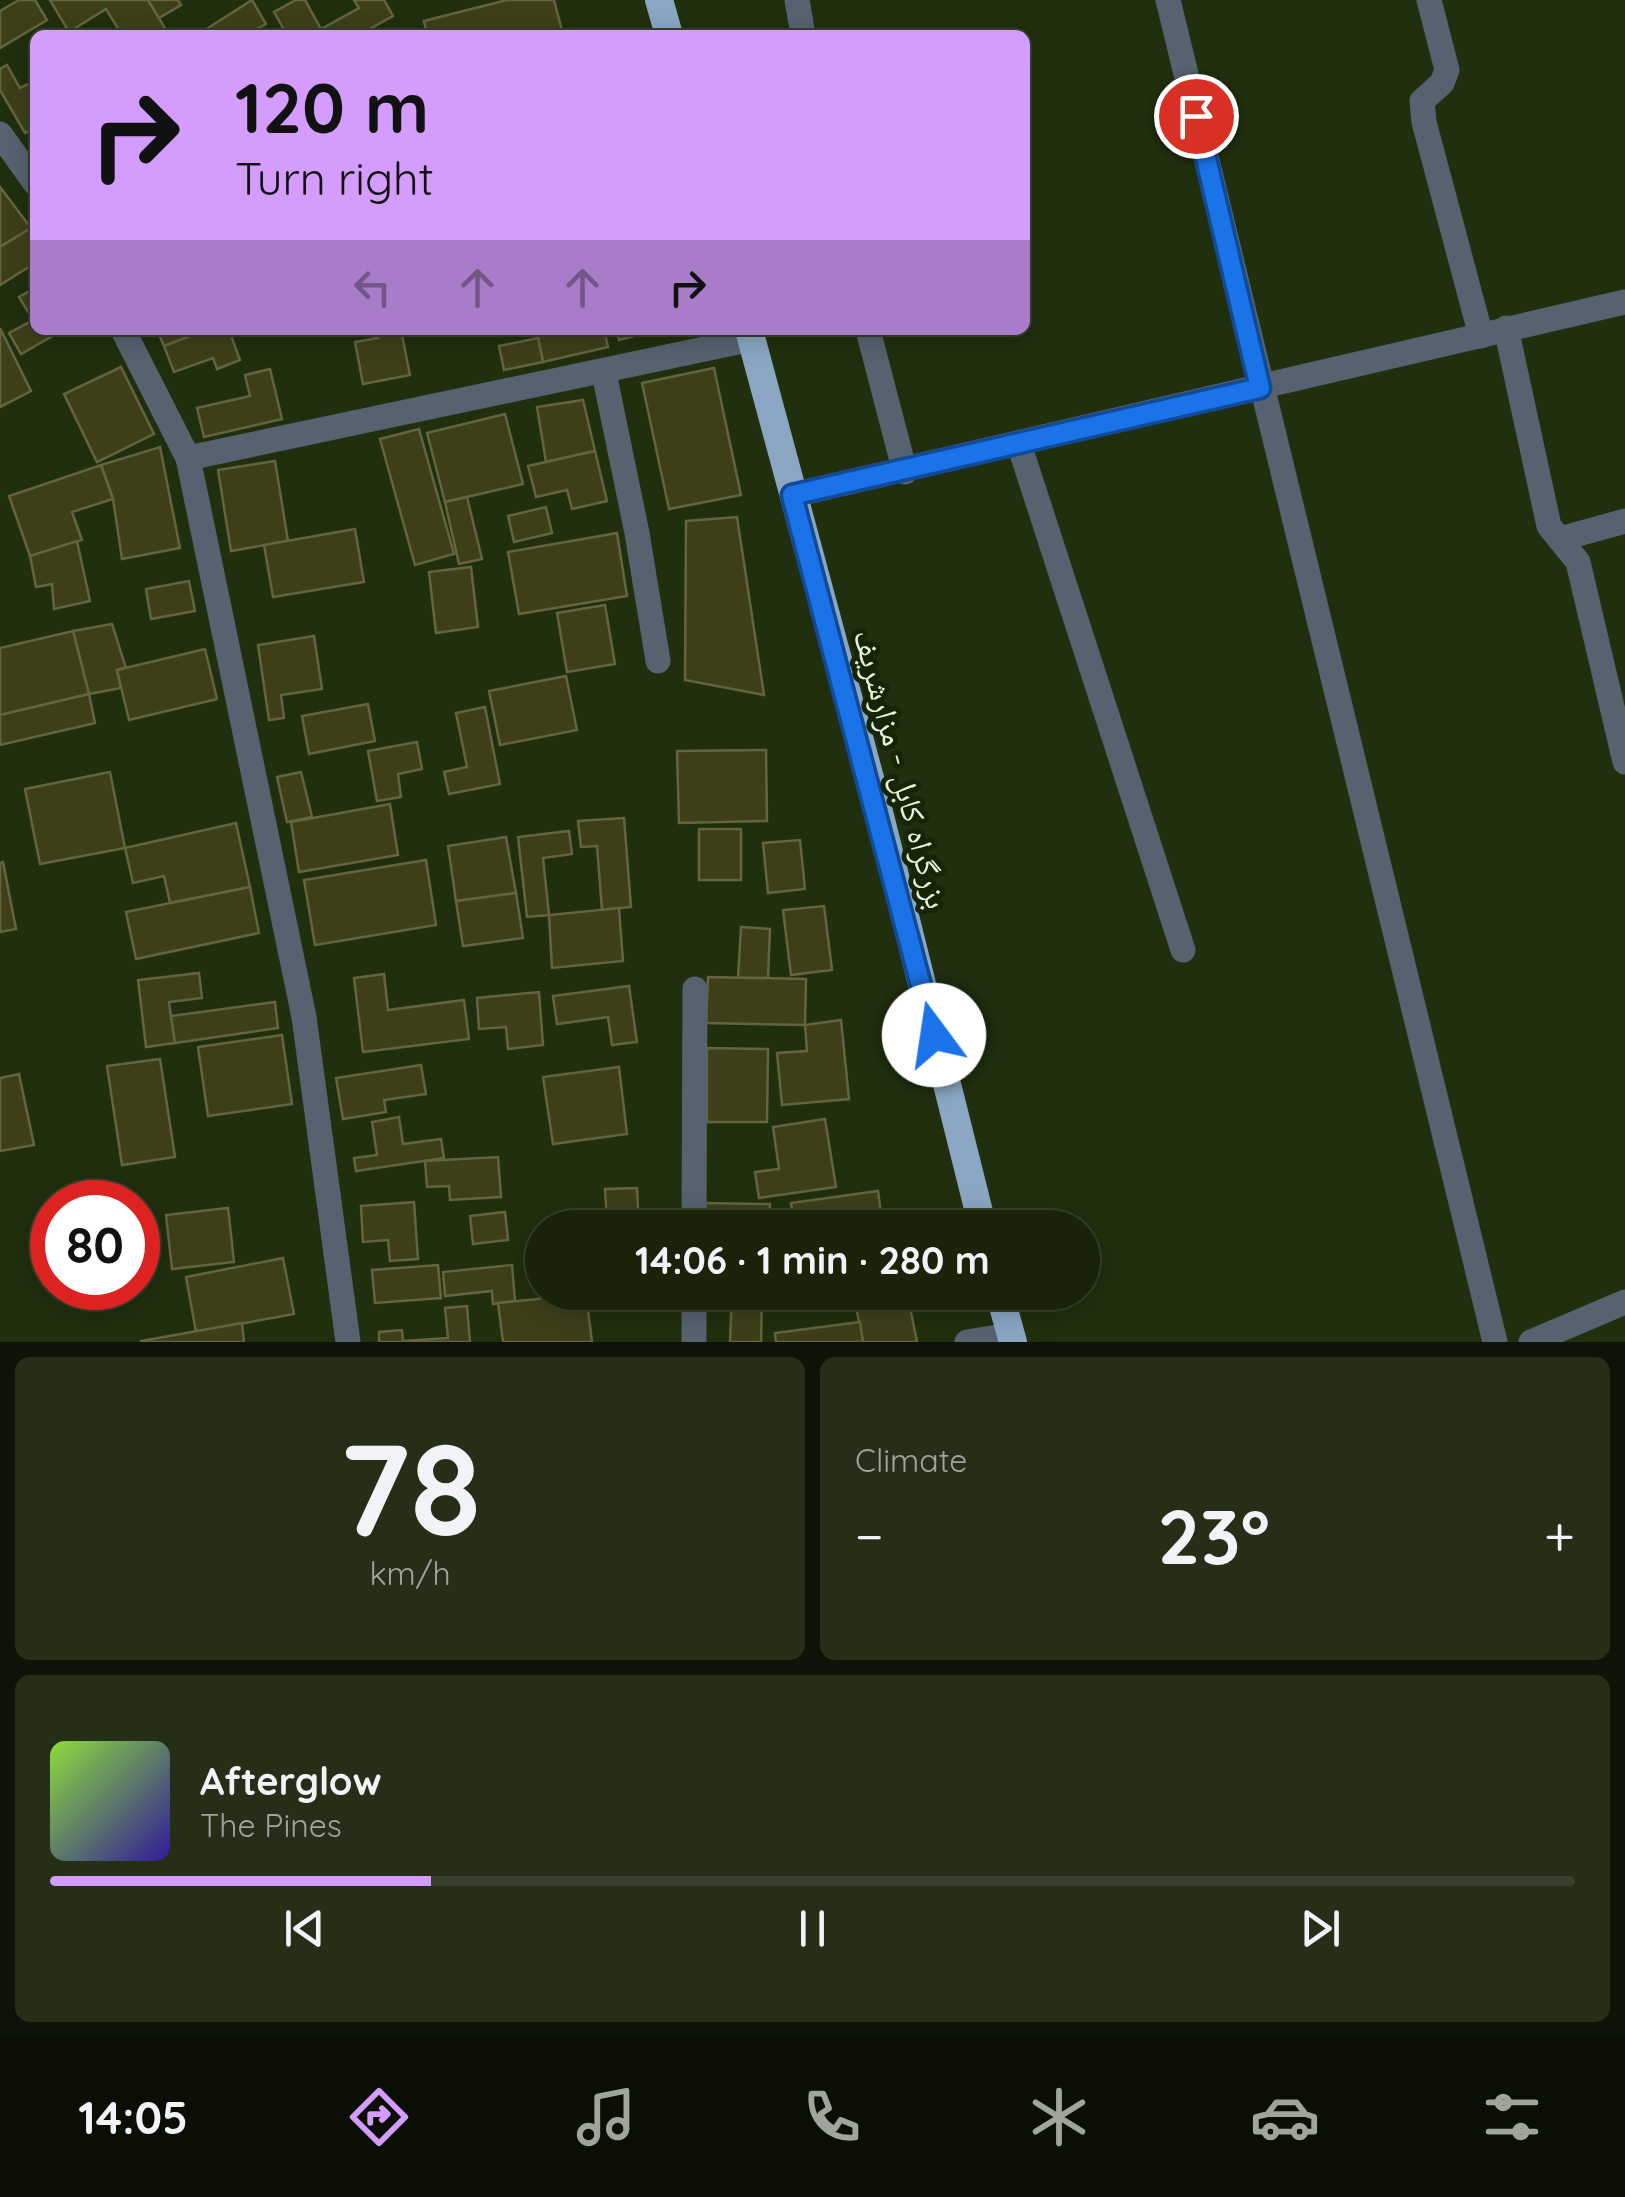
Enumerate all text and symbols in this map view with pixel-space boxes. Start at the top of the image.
text: 120 m [235,63,429,151]
icon: right [70,70,200,200]
pin [1154,74,1239,159]
icon: arrive [1169,89,1224,144]
text: Turn right [235,150,434,206]
icon: left [345,260,400,315]
icon: ahead [450,260,505,315]
icon: ahead [555,260,610,315]
icon: right [660,260,715,315]
street label: بزرگراه کابل - مزارشریف [845,625,959,913]
position arrow [882,983,986,1087]
speed limit sign: 80 [30,1180,160,1310]
text: 14:06 · 1 min · 280 m [635,1236,990,1284]
text: 78 [339,1406,481,1569]
text: Climate [855,1440,967,1480]
text: 23° [1158,1489,1270,1583]
text: − [855,1501,884,1570]
text: + [1544,1501,1575,1570]
text: km/h [369,1553,451,1593]
text: Afterglow [200,1757,382,1805]
text: The Pines [200,1805,342,1845]
icon: previous [277,1901,332,1956]
icon: pause [785,1901,840,1956]
icon: next [1293,1901,1348,1956]
icon: directions [344,2082,414,2152]
icon: music [571,2082,641,2152]
icon: phone [797,2082,867,2152]
icon: climate [1024,2082,1094,2152]
icon: car [1250,2082,1320,2152]
icon: filters [1477,2082,1547,2152]
text: 14:05 [78,2089,188,2145]

